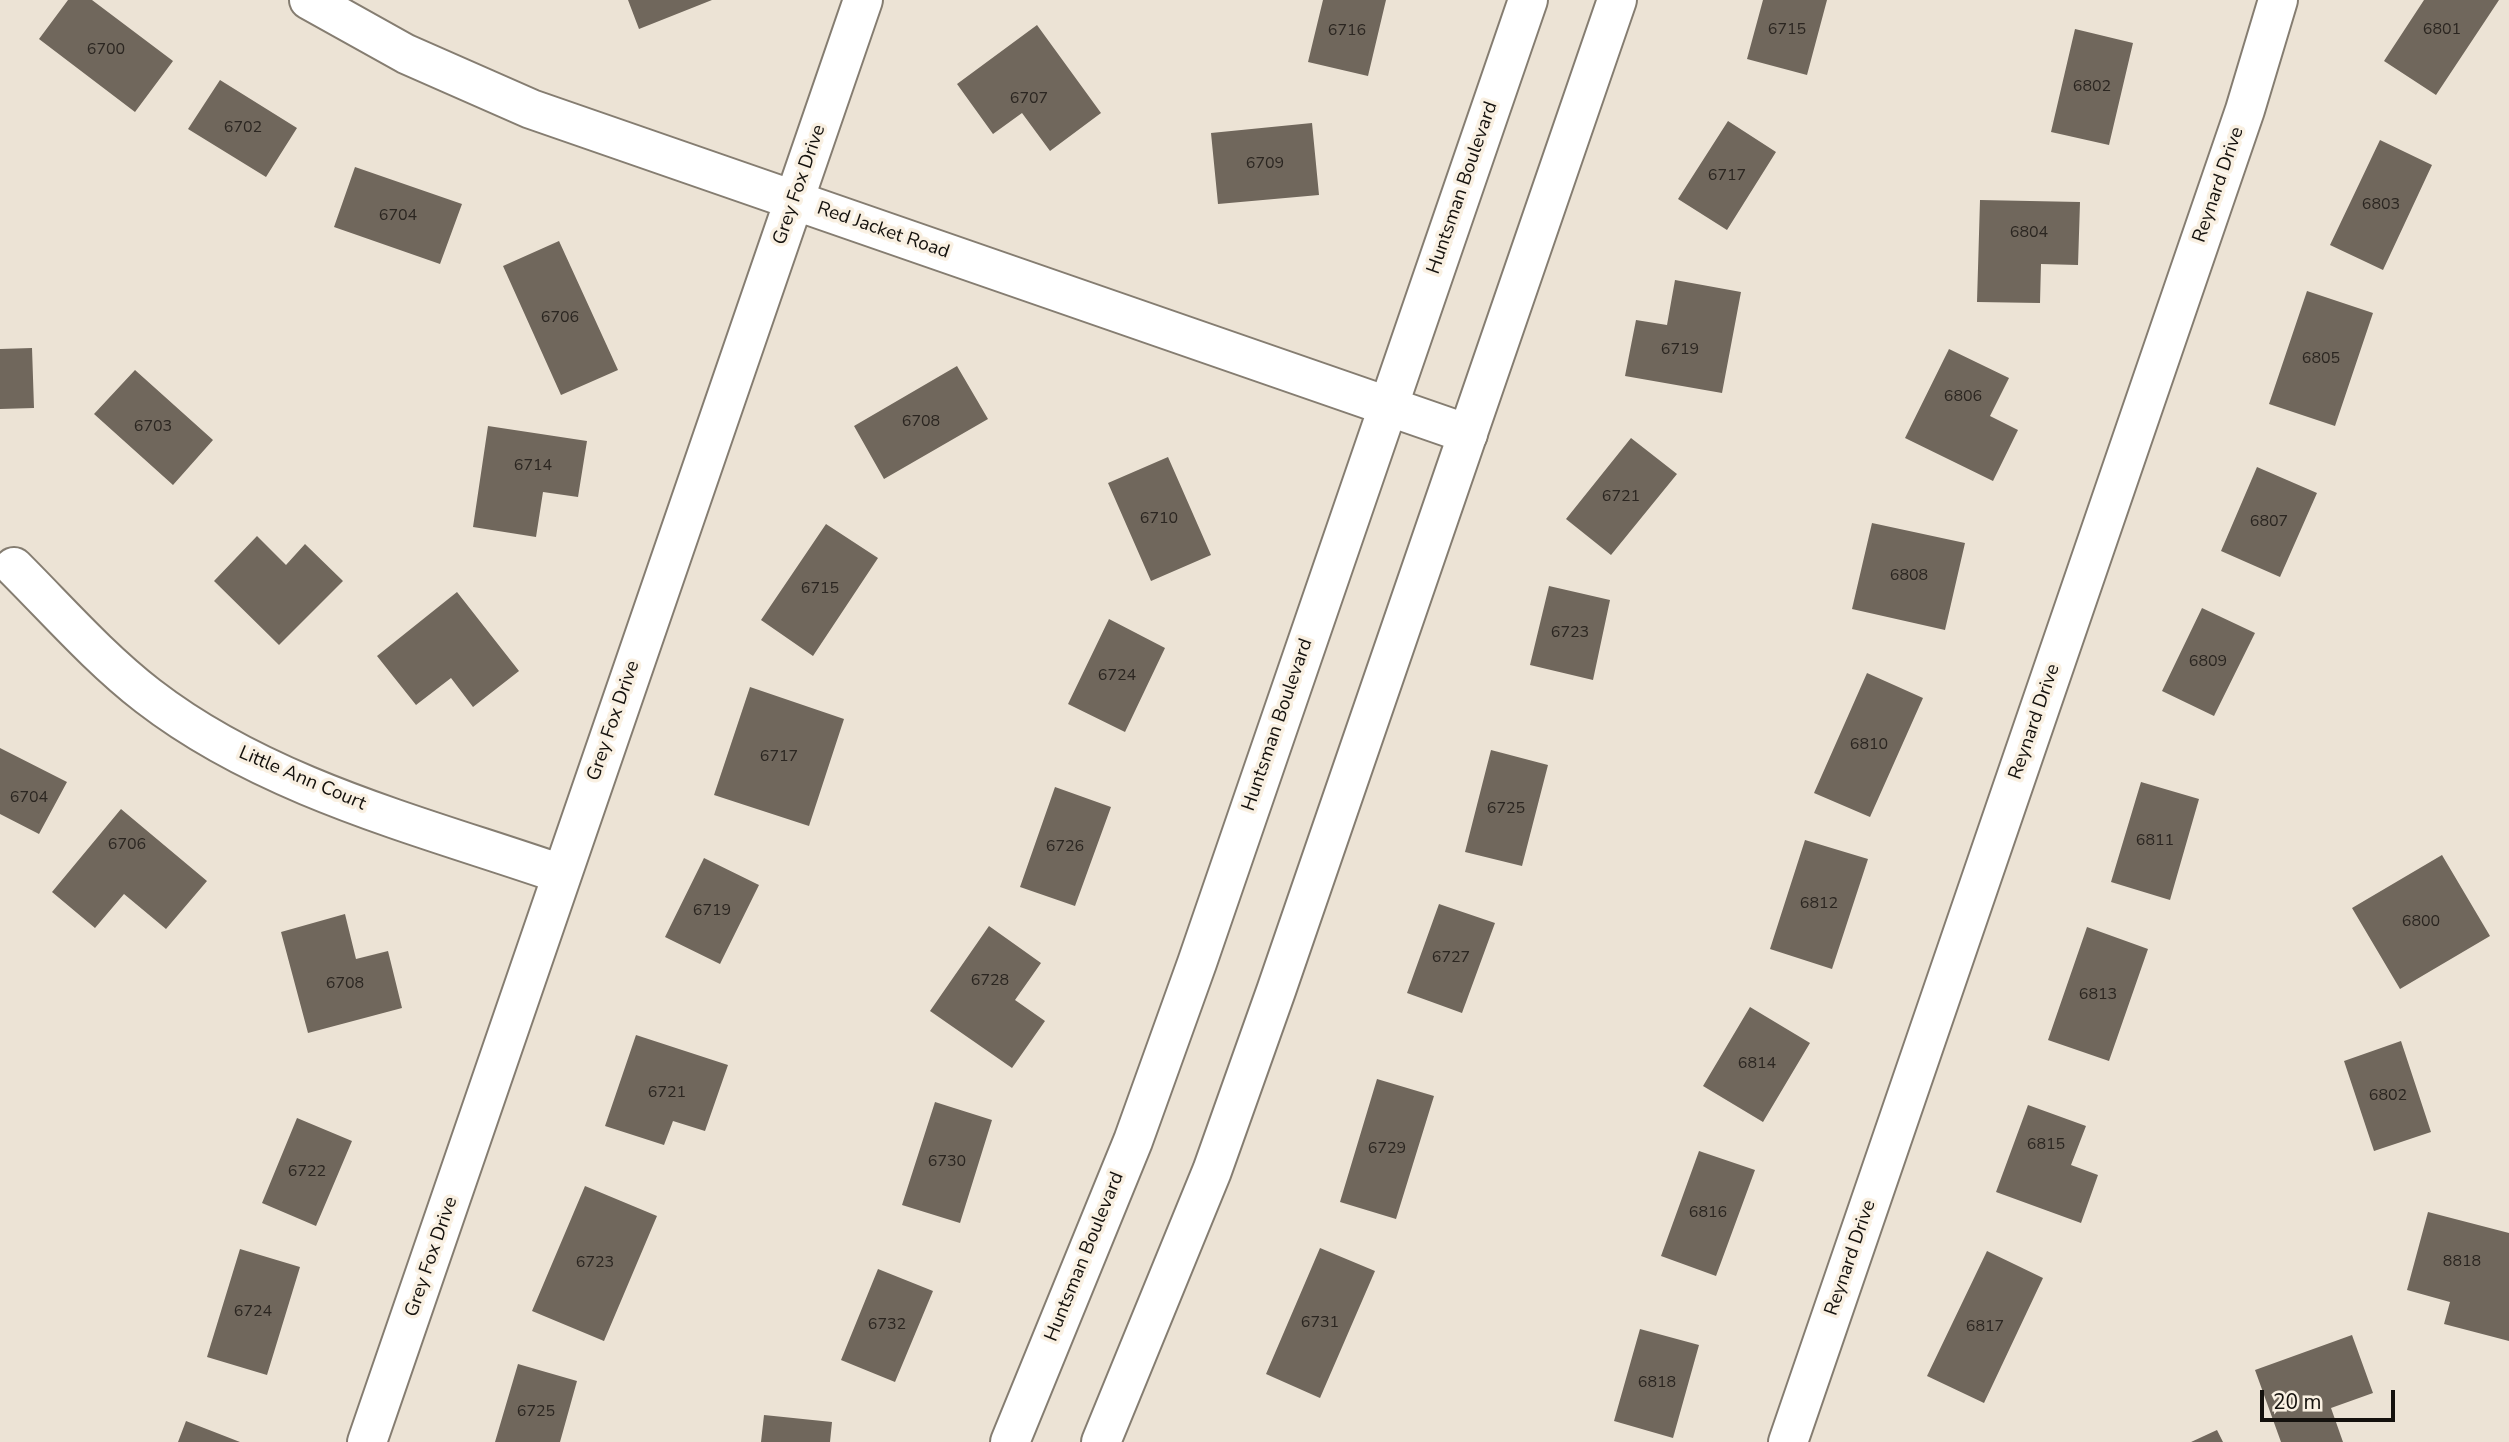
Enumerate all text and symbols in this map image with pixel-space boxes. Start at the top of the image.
house number: 6715 [1768,20,1806,40]
house number: 6801 [2423,20,2461,40]
house number: 6716 [1328,21,1366,41]
house number: 6700 [87,40,125,60]
house number: 6802 [2073,77,2111,97]
house number: 6707 [1010,89,1048,109]
street label: Huntsman Boulevard [1423,99,1503,277]
house number: 6702 [224,118,262,138]
street label: Grey Fox Drive [769,122,831,248]
street label: Reynard Drive [2189,124,2249,246]
house number: 6709 [1246,154,1284,174]
house number: 6717 [1708,166,1746,186]
house number: 6803 [2362,195,2400,215]
street label: Red Jacket Road [814,198,952,264]
house number: 6704 [379,206,417,226]
house number: 6804 [2010,223,2048,243]
house number: 6706 [541,308,579,328]
house number: 6719 [1661,340,1699,360]
house number: 6805 [2302,349,2340,369]
house number: 6806 [1944,387,1982,407]
house number: 6708 [902,412,940,432]
house number: 6703 [134,417,172,437]
house number: 6714 [514,456,552,476]
house number: 6721 [1602,487,1640,507]
house number: 6710 [1140,509,1178,529]
house number: 6807 [2250,512,2288,532]
house number: 6808 [1890,566,1928,586]
house number: 6715 [801,579,839,599]
house number: 6723 [1551,623,1589,643]
street label: Huntsman Boulevard [1238,636,1318,814]
house number: 6809 [2189,652,2227,672]
street label: Grey Fox Drive [583,658,645,784]
street label: Reynard Drive [2005,661,2065,783]
house number: 6724 [1098,666,1136,686]
house number: 6810 [1850,735,1888,755]
street label: Little Ann Court [235,742,369,816]
house number: 6717 [760,747,798,767]
house number: 6704 [10,788,48,808]
house number: 6725 [1487,799,1525,819]
house number: 6811 [2136,831,2174,851]
house number: 6706 [108,835,146,855]
house number: 6726 [1046,837,1084,857]
house number: 6812 [1800,894,1838,914]
house number: 6719 [693,901,731,921]
house number: 6800 [2402,912,2440,932]
house number: 6727 [1432,948,1470,968]
house number: 6728 [971,971,1009,991]
house number: 6708 [326,974,364,994]
house number: 6813 [2079,985,2117,1005]
house number: 6814 [1738,1054,1776,1074]
house number: 6721 [648,1083,686,1103]
house number: 6802 [2369,1086,2407,1106]
house number: 6815 [2027,1135,2065,1155]
house number: 6729 [1368,1139,1406,1159]
house number: 6730 [928,1152,966,1172]
house number: 6722 [288,1162,326,1182]
street label: Huntsman Boulevard [1041,1169,1129,1345]
street label: Grey Fox Drive [401,1194,463,1320]
street label: Reynard Drive [1821,1197,1881,1319]
house number: 6816 [1689,1203,1727,1223]
house number: 8818 [2443,1252,2481,1272]
house number: 6723 [576,1253,614,1273]
house number: 6724 [234,1302,272,1322]
house number: 6731 [1301,1313,1339,1333]
house number: 6732 [868,1315,906,1335]
house number: 6817 [1966,1317,2004,1337]
house number: 6818 [1638,1373,1676,1393]
scale bar [2264,1376,2399,1420]
text: 20 m [2273,1388,2322,1416]
house number: 6725 [517,1402,555,1422]

